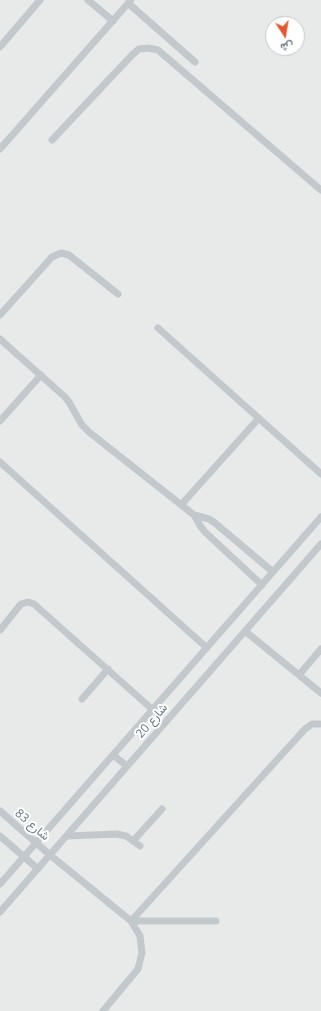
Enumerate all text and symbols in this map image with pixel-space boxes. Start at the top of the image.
north arrow [265,16,305,56]
text: ش [279,39,295,56]
street label: شارع 20 [133,701,171,741]
street label: شارع 83 [12,806,52,844]

